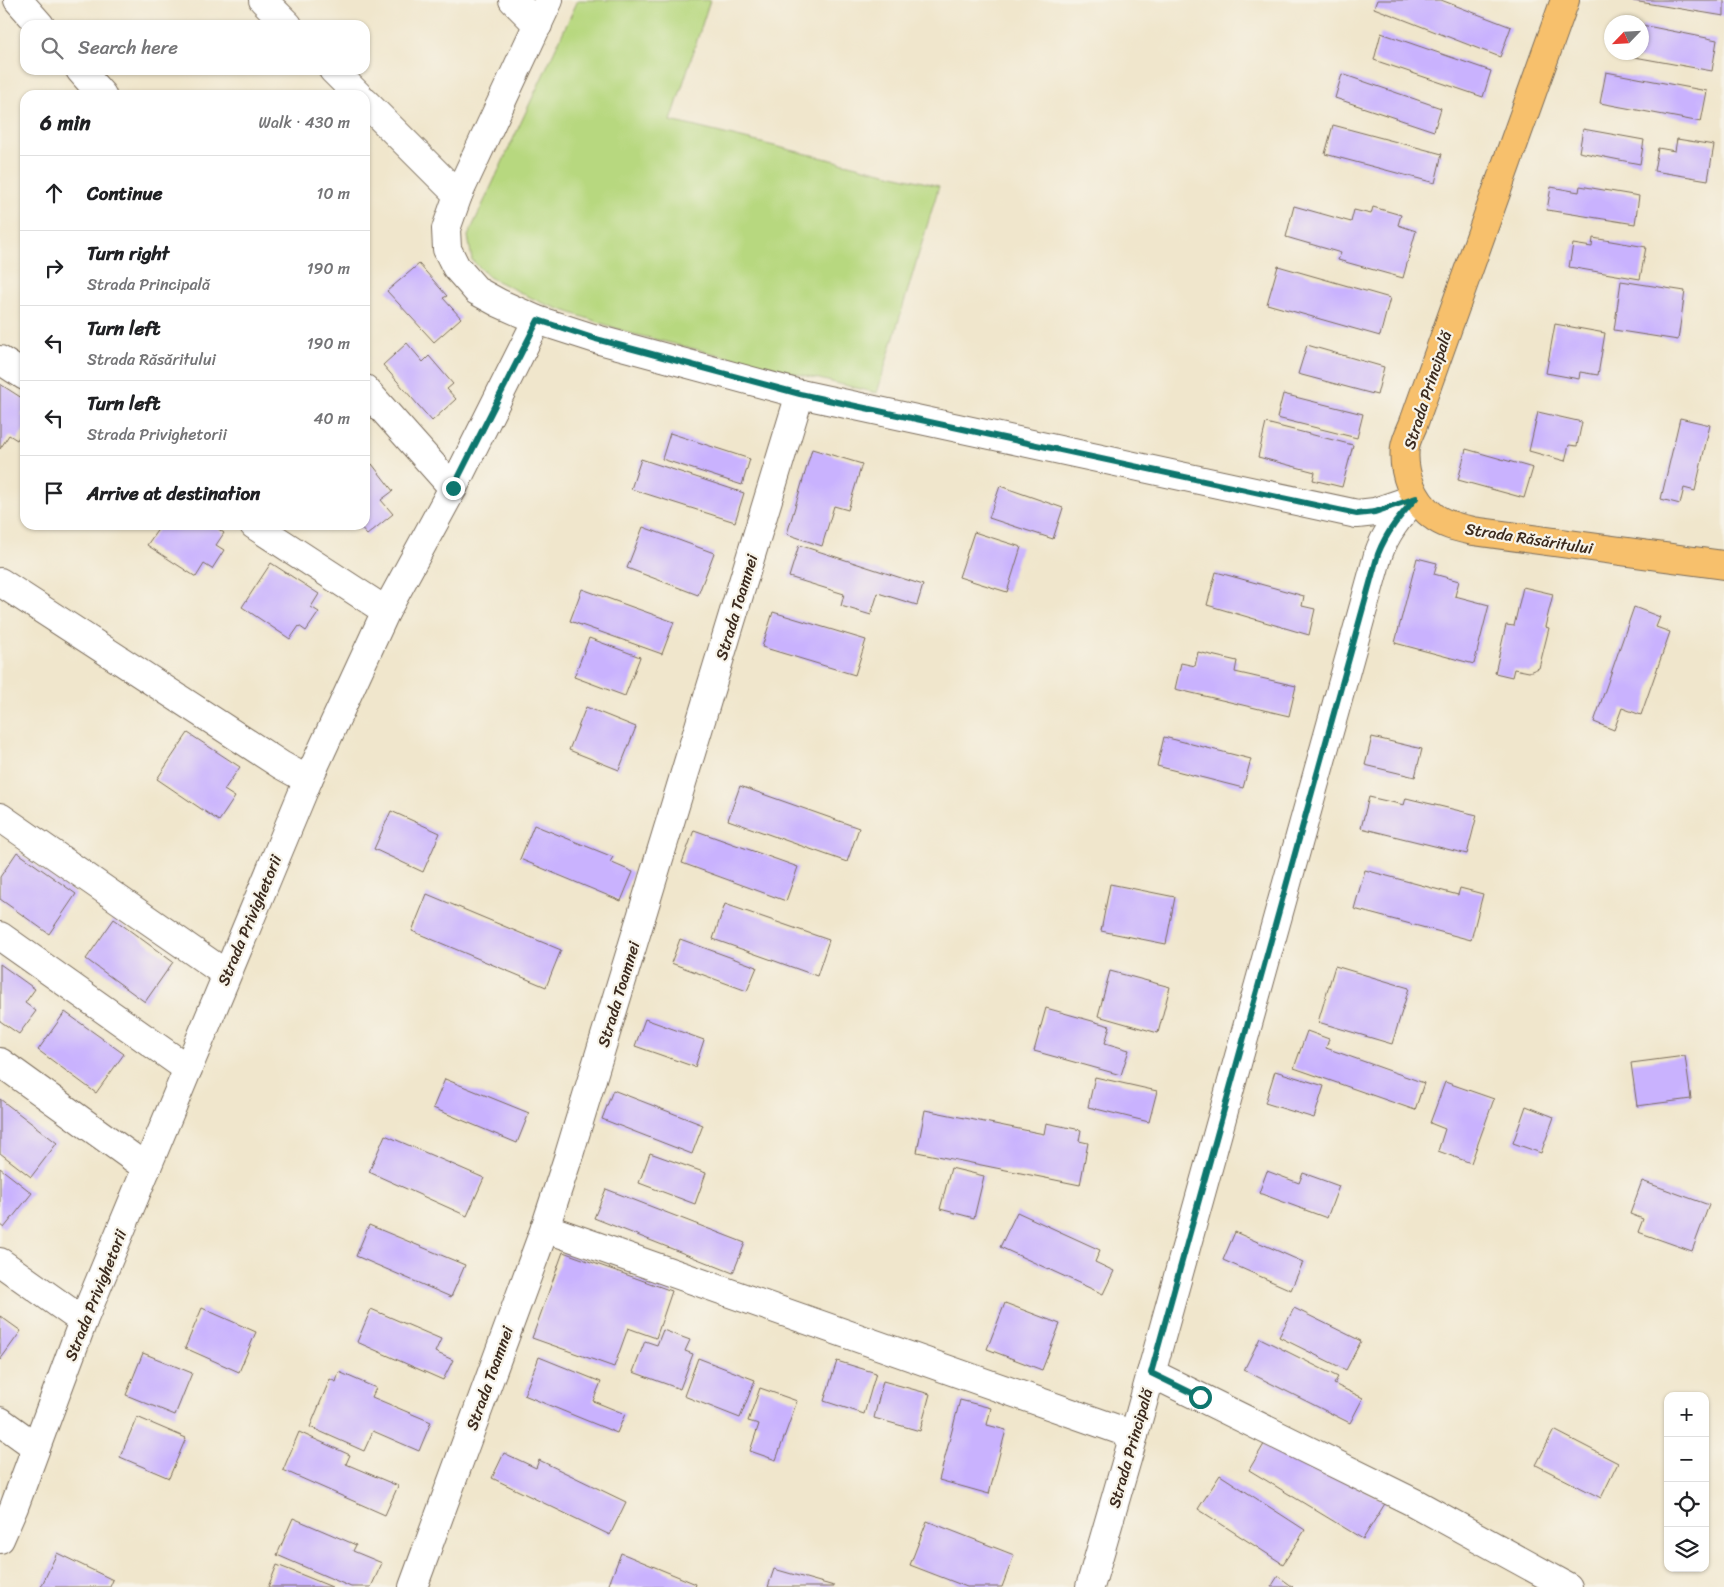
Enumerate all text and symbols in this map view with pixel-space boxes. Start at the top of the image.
north arrow [1604,15,1649,60]
search box [20,20,370,75]
text: Search here [78,31,178,64]
icon: search [38,34,66,62]
text: 6 min [40,104,91,142]
text: Walk · 430 m [259,108,350,137]
text: Continue [87,177,163,210]
icon: ahead [40,179,68,207]
text: 10 m [317,179,350,208]
text: Turn right [87,237,169,270]
icon: right [40,254,68,282]
text: 190 m [307,254,350,283]
text: Strada Principală [87,270,210,299]
text: Turn left [87,312,160,345]
street label: Strada Principală [1395,326,1461,453]
icon: left [40,329,68,357]
text: 190 m [307,329,350,358]
text: Strada Răsăritului [87,345,216,374]
text: Turn left [87,387,160,420]
icon: left [40,404,68,432]
text: 40 m [313,404,350,433]
text: Strada Privighetorii [87,420,227,449]
text: Arrive at destination [87,477,260,510]
route end [442,477,465,500]
icon: arrive [40,479,68,507]
street label: Strada Răsăritului [1463,514,1595,563]
street label: Strada Toamnei [707,550,766,664]
street label: Strada Privighetorii [209,850,290,990]
street label: Strada Toamnei [589,937,648,1051]
street label: Strada Privighetorii [56,1224,135,1365]
street label: Strada Toamnei [457,1321,522,1434]
street label: Strada Principală [1100,1384,1162,1511]
route start [1189,1386,1212,1409]
map controls [1664,1392,1709,1572]
button: + [1664,1392,1709,1437]
button: − [1664,1437,1709,1482]
button: locate [1664,1482,1709,1527]
button: layers [1664,1527,1709,1572]

